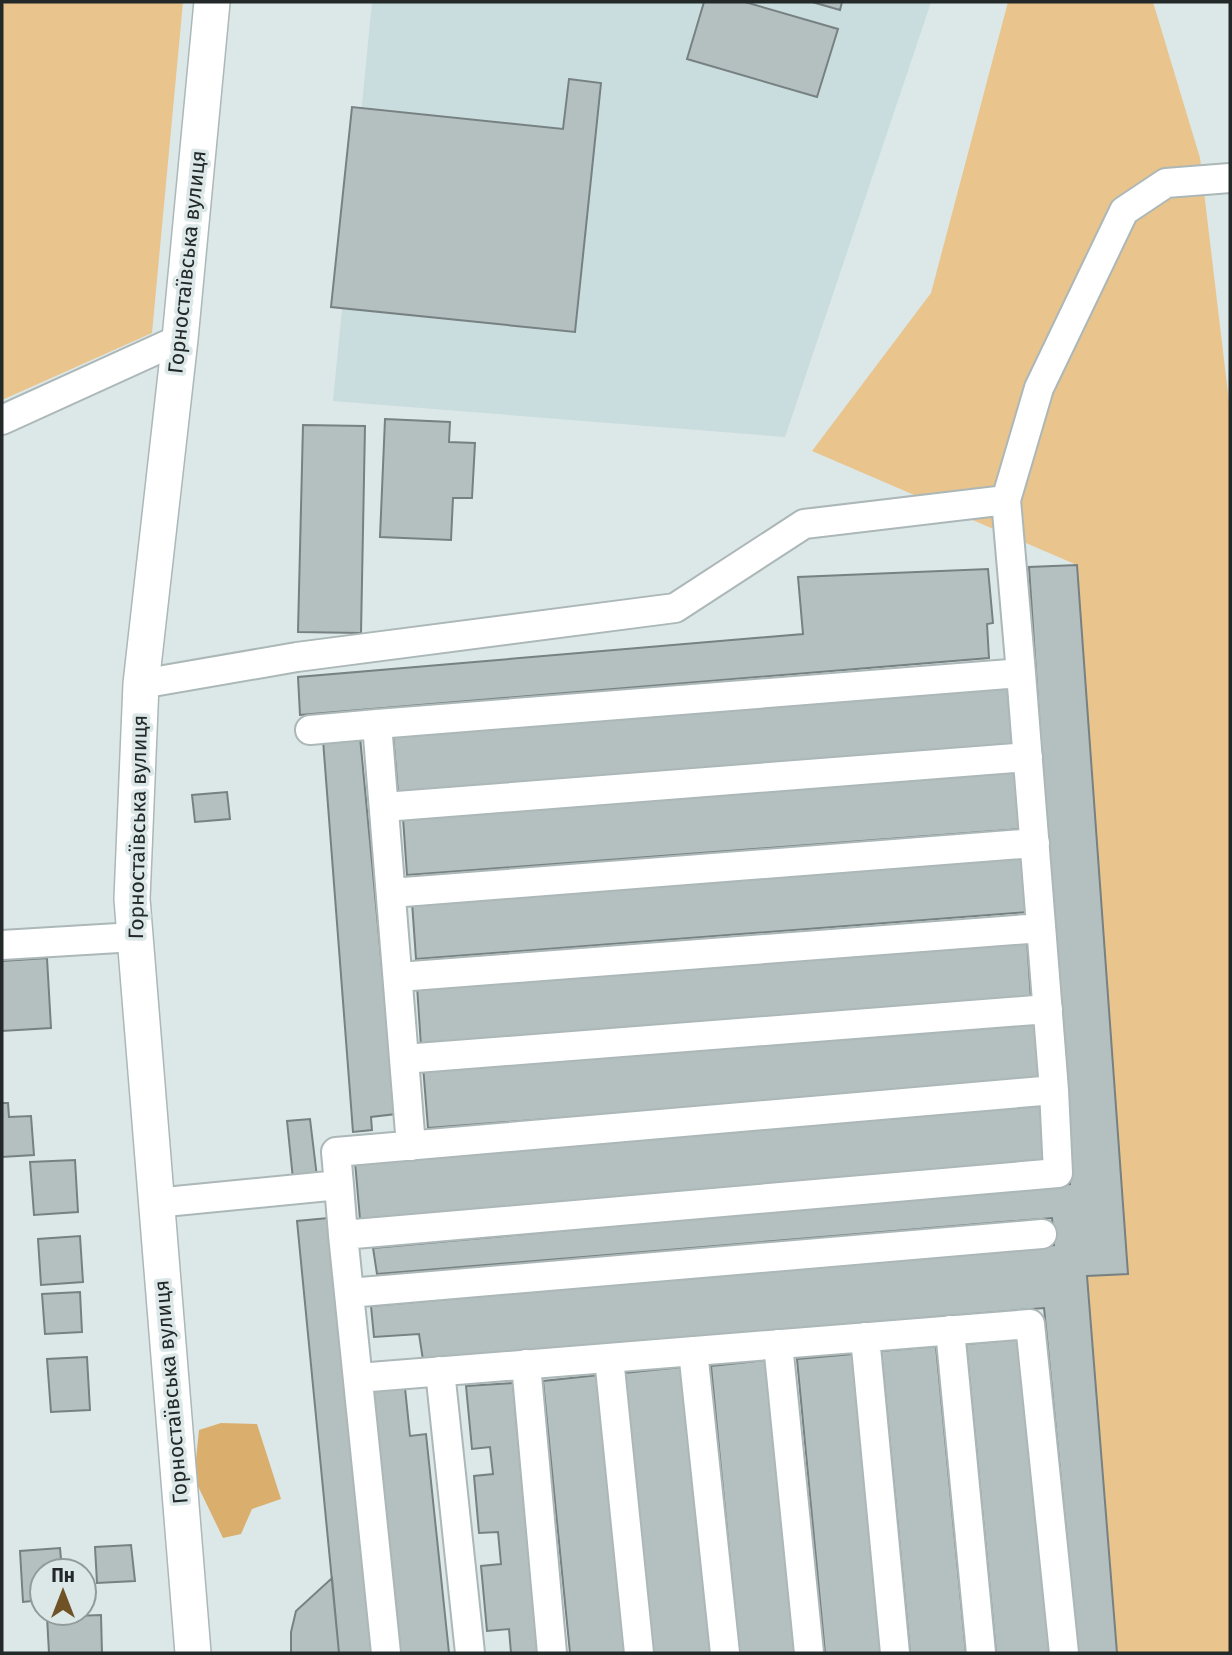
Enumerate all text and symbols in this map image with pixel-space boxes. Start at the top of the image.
street label: Горностаївська вулиця [162,149,212,375]
street label: Горностаївська вулиця [123,715,153,939]
street label: Горностаївська вулиця [148,1279,194,1505]
north arrow [28,1557,98,1627]
text: Пн [51,1564,75,1587]

